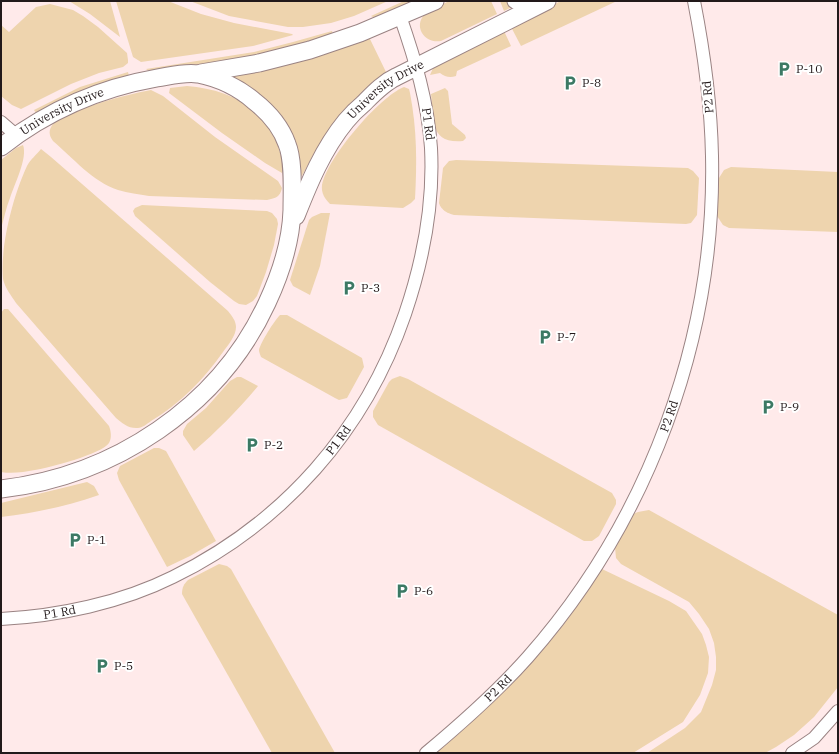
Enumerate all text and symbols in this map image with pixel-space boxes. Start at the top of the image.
street label: University Drive [344,56,426,122]
parking icon: P-10 [775,60,793,78]
place label: P-10 [796,61,823,76]
parking icon: P-8 [561,74,579,92]
place label: P-8 [582,75,601,90]
street label: P2 Rd [699,80,716,114]
street label: University Drive [17,84,106,138]
street label: P1 Rd [419,107,438,141]
parking icon: P-3 [340,279,358,297]
place label: P-3 [361,280,380,295]
parking icon: P-7 [536,328,554,346]
place label: P-7 [557,329,576,344]
street label: P2 Rd [656,398,681,434]
parking icon: P-9 [759,398,777,416]
place label: P-9 [780,399,799,414]
street label: P1 Rd [322,422,354,458]
parking icon: P-2 [243,436,261,454]
place label: P-2 [264,437,283,452]
parking icon: P-1 [66,531,84,549]
place label: P-1 [87,532,106,547]
parking icon: P-6 [393,582,411,600]
place label: P-6 [414,583,433,598]
street label: P1 Rd [42,602,77,622]
parking icon: P-5 [93,657,111,675]
place label: P-5 [114,658,133,673]
street label: P2 Rd [481,671,515,705]

